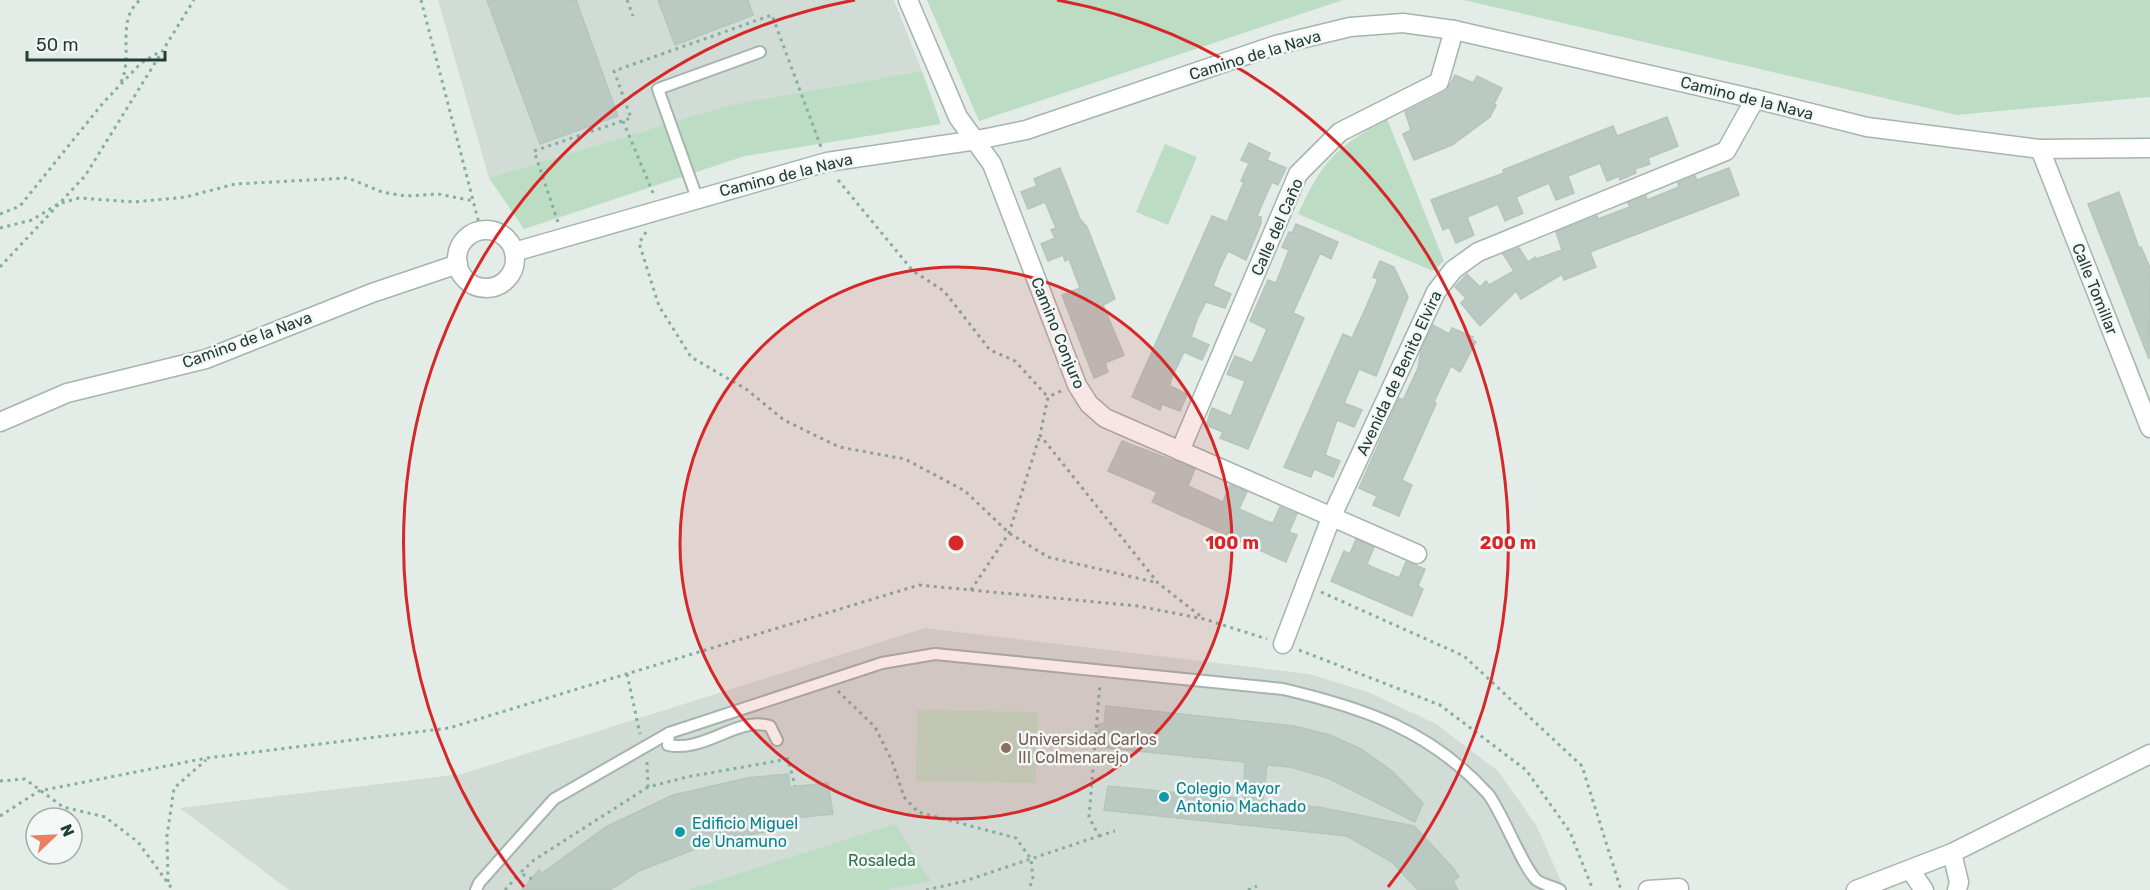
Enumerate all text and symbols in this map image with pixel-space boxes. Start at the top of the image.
scale bar [27,24,165,62]
street label: Camino de la Nava [1187,26,1323,84]
text: 50 m [36,34,79,56]
street label: Camino de la Nava [1678,72,1816,124]
street label: Camino de la Nava [717,149,855,201]
street label: Calle del Caño [1247,175,1307,279]
street label: Calle Tomillar [2068,240,2122,338]
street label: Camino Conjuro [1027,274,1089,392]
street label: Avenida de Benito Elvira [1352,288,1446,458]
street label: Camino de la Nava [180,308,314,372]
text: 100 m [1205,532,1259,554]
text: 200 m [1480,532,1536,554]
centre of rings [946,533,966,553]
place label: Universidad Carlos III Colmenarejo [1018,730,1157,767]
marker: Universidad Carlos III Colmenarejo [999,741,1013,755]
place label: Colegio Mayor Antonio Machado [1176,779,1306,816]
marker: Colegio Mayor Antonio Machado [1157,790,1171,804]
north arrow [24,806,84,866]
place label: Edificio Miguel de Unamuno [692,814,798,851]
text: N [56,821,78,839]
marker: Edificio Miguel de Unamuno [673,825,687,839]
park label: Rosaleda [848,851,916,870]

